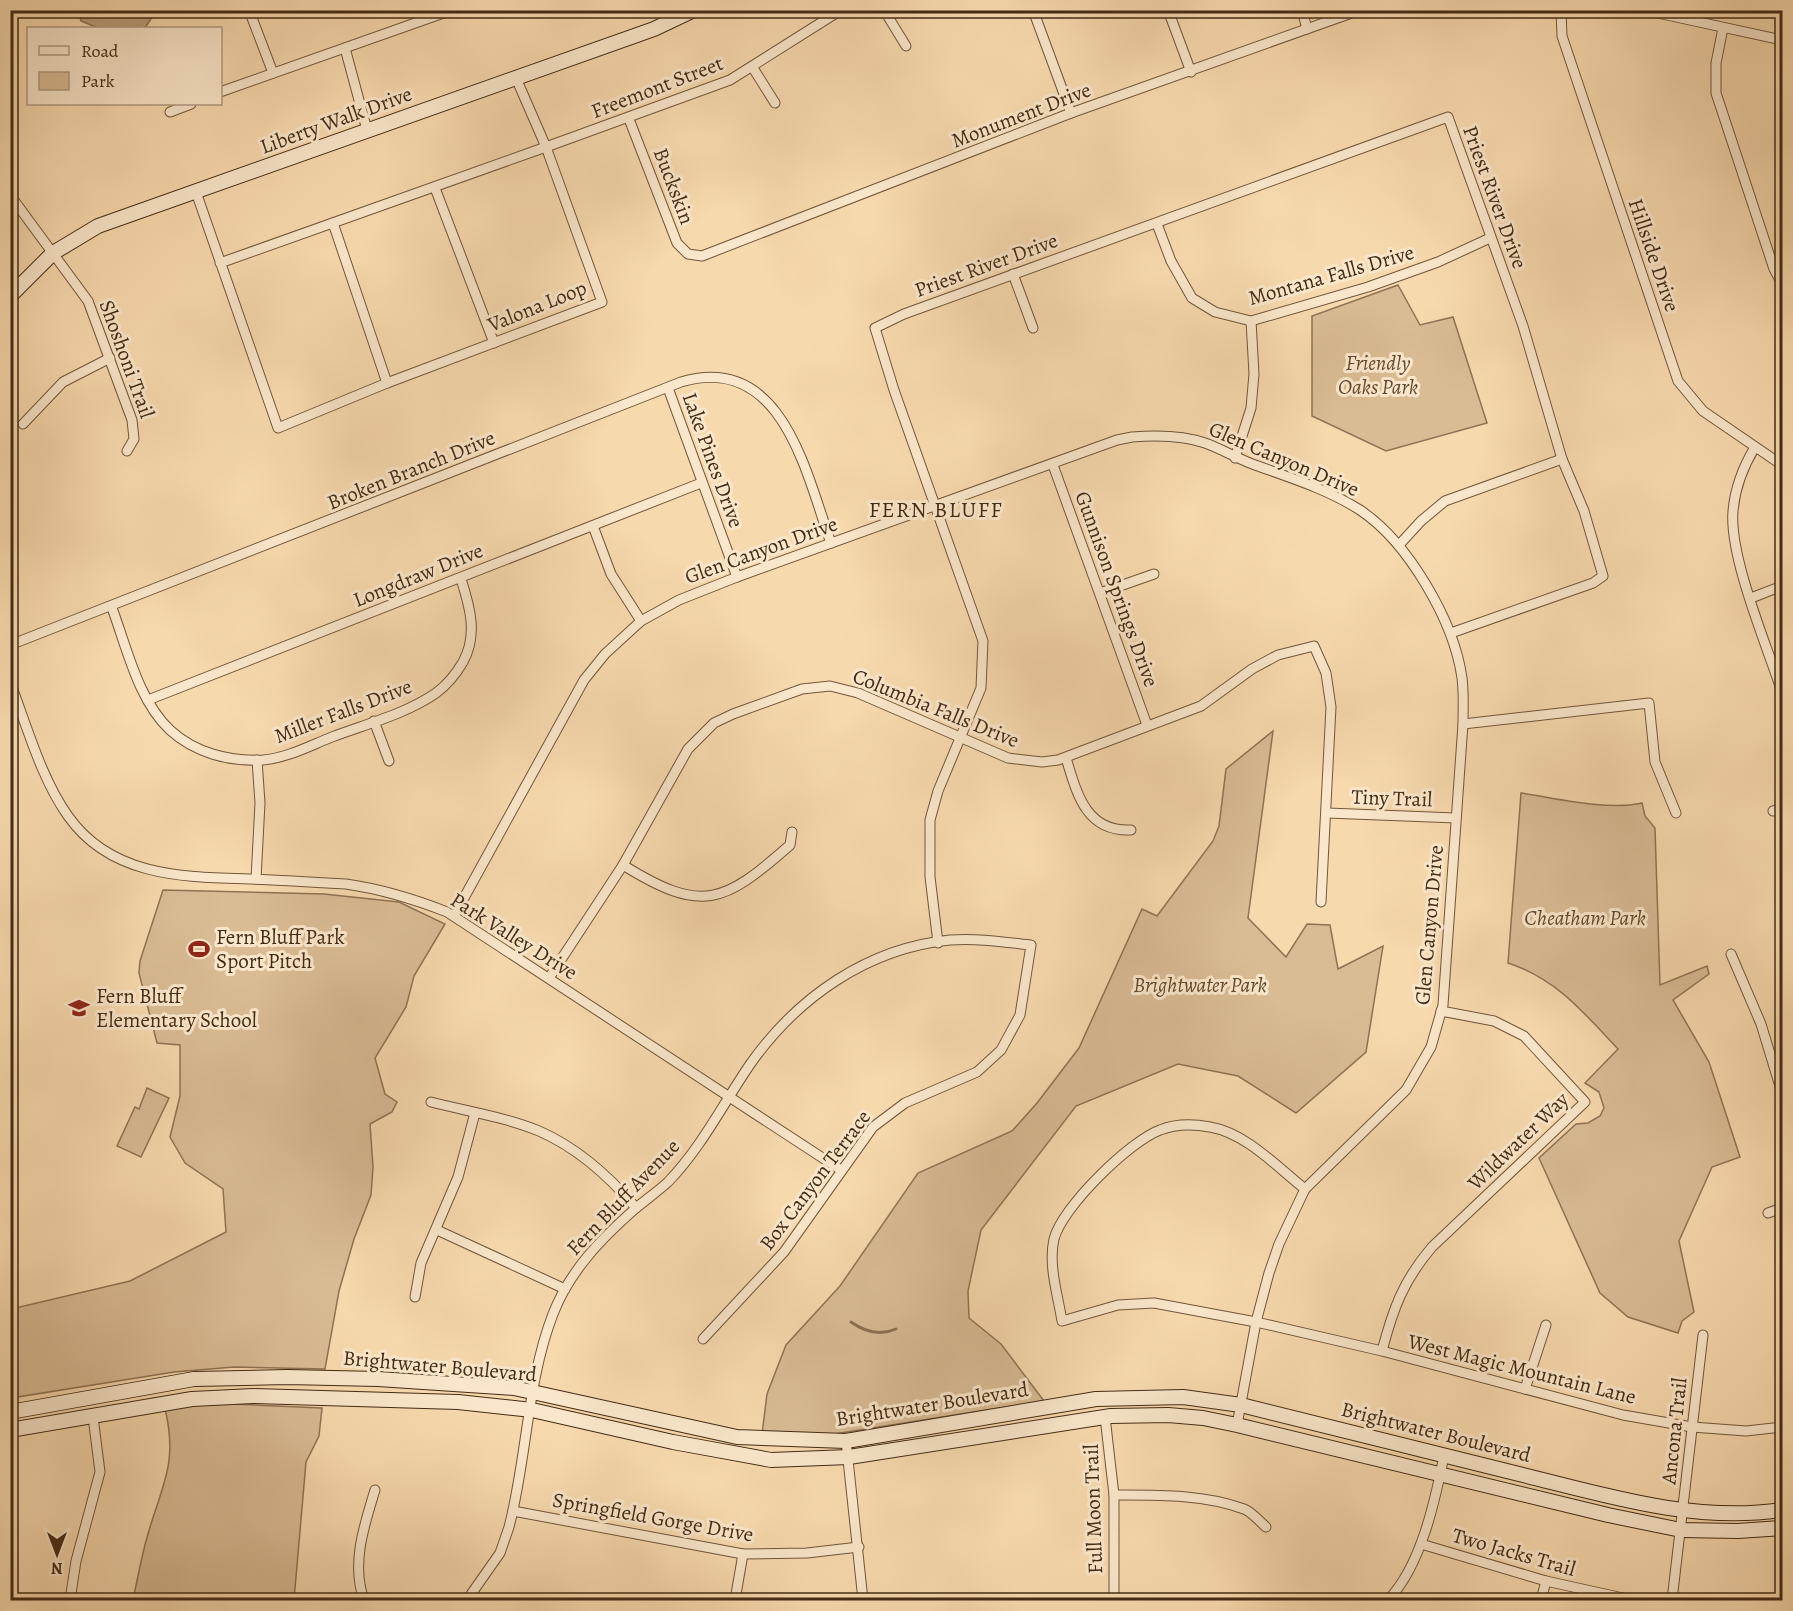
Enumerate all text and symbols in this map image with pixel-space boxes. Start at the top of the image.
legend [27,27,222,105]
text: Road [81,39,119,63]
street label: Freemont Street [587,49,727,125]
text: Park [81,69,115,93]
street label: Monument Drive [947,76,1095,154]
street label: Liberty Walk Drive [256,80,416,160]
street label: Priest River Drive [1456,121,1534,273]
street label: Buckskin [647,144,701,228]
street label: Hillside Drive [1622,195,1686,315]
street label: Priest River Drive [910,226,1062,304]
street label: Montana Falls Drive [1245,238,1417,312]
street label: Valona Loop [482,273,591,339]
street label: Shoshoni Trail [93,296,161,422]
park label: Friendly Oaks Park [1338,349,1418,401]
street label: Lake Pines Drive [676,389,750,531]
street label: Glen Canyon Drive [1205,415,1363,503]
street label: Broken Branch Drive [323,424,499,516]
street label: Gunnison Springs Drive [1069,487,1165,691]
district label: FERN BLUFF [869,495,1003,525]
street label: Glen Canyon Drive [681,509,841,591]
street label: Longdraw Drive [349,536,487,614]
street label: Columbia Falls Drive [849,662,1023,754]
street label: Miller Falls Drive [270,672,416,750]
street label: Tiny Trail [1351,783,1433,813]
street label: Glen Canyon Drive [1408,844,1450,1006]
street label: Park Valley Drive [445,886,583,986]
park label: Cheatham Park [1524,904,1646,932]
place label: Fern Bluff Park Sport Pitch [216,923,345,975]
sports icon: Fern Bluff Park Sport Pitch [187,937,211,961]
park label: Brightwater Park [1133,971,1267,999]
place label: Fern Bluff Elementary School [96,982,257,1034]
school or university icon: Fern Bluff Elementary School [67,996,91,1020]
street label: Wildwater Way [1461,1085,1575,1197]
street label: Box Canyon Terrace [753,1104,877,1256]
street label: Fern Bluff Avenue [560,1133,686,1261]
street label: West Magic Mountain Lane [1404,1327,1639,1411]
street label: Brightwater Boulevard [342,1344,539,1388]
street label: Brightwater Boulevard [834,1375,1031,1433]
street label: Ancona Trail [1654,1376,1694,1487]
street label: Brightwater Boulevard [1338,1395,1534,1469]
street label: Full Moon Trail [1077,1444,1109,1574]
street label: Springfield Gorge Drive [550,1486,756,1548]
street label: Two Jacks Trail [1449,1521,1579,1583]
north arrow [27,1524,87,1584]
text: N [51,1557,63,1579]

